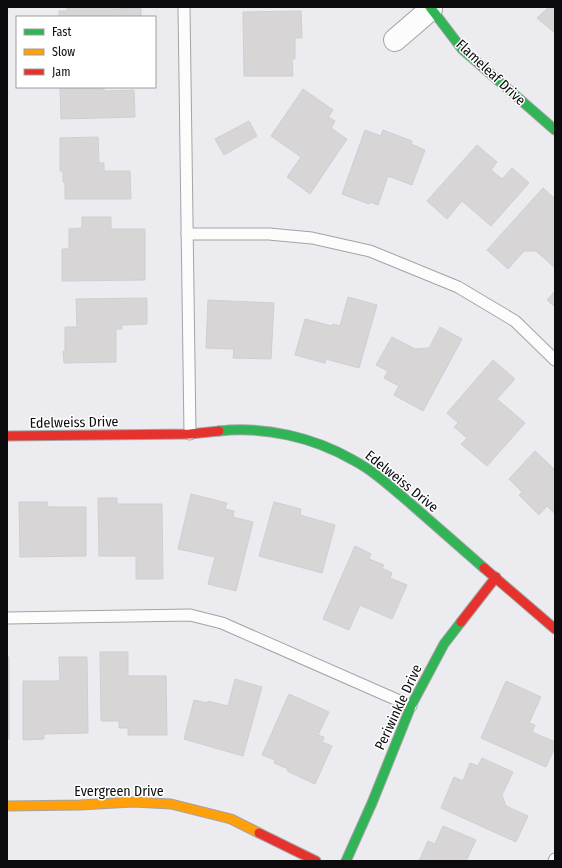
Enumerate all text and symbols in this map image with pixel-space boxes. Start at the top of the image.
legend [16,16,156,88]
text: Fast [52,25,71,39]
street label: Flameleaf Drive [452,36,529,109]
text: Slow [52,45,75,59]
text: Jam [52,65,70,79]
street label: Edelweiss Drive [29,413,119,432]
street label: Edelweiss Drive [362,447,442,516]
street label: Periwinkle Drive [371,662,426,753]
street label: Evergreen Drive [74,783,164,800]

